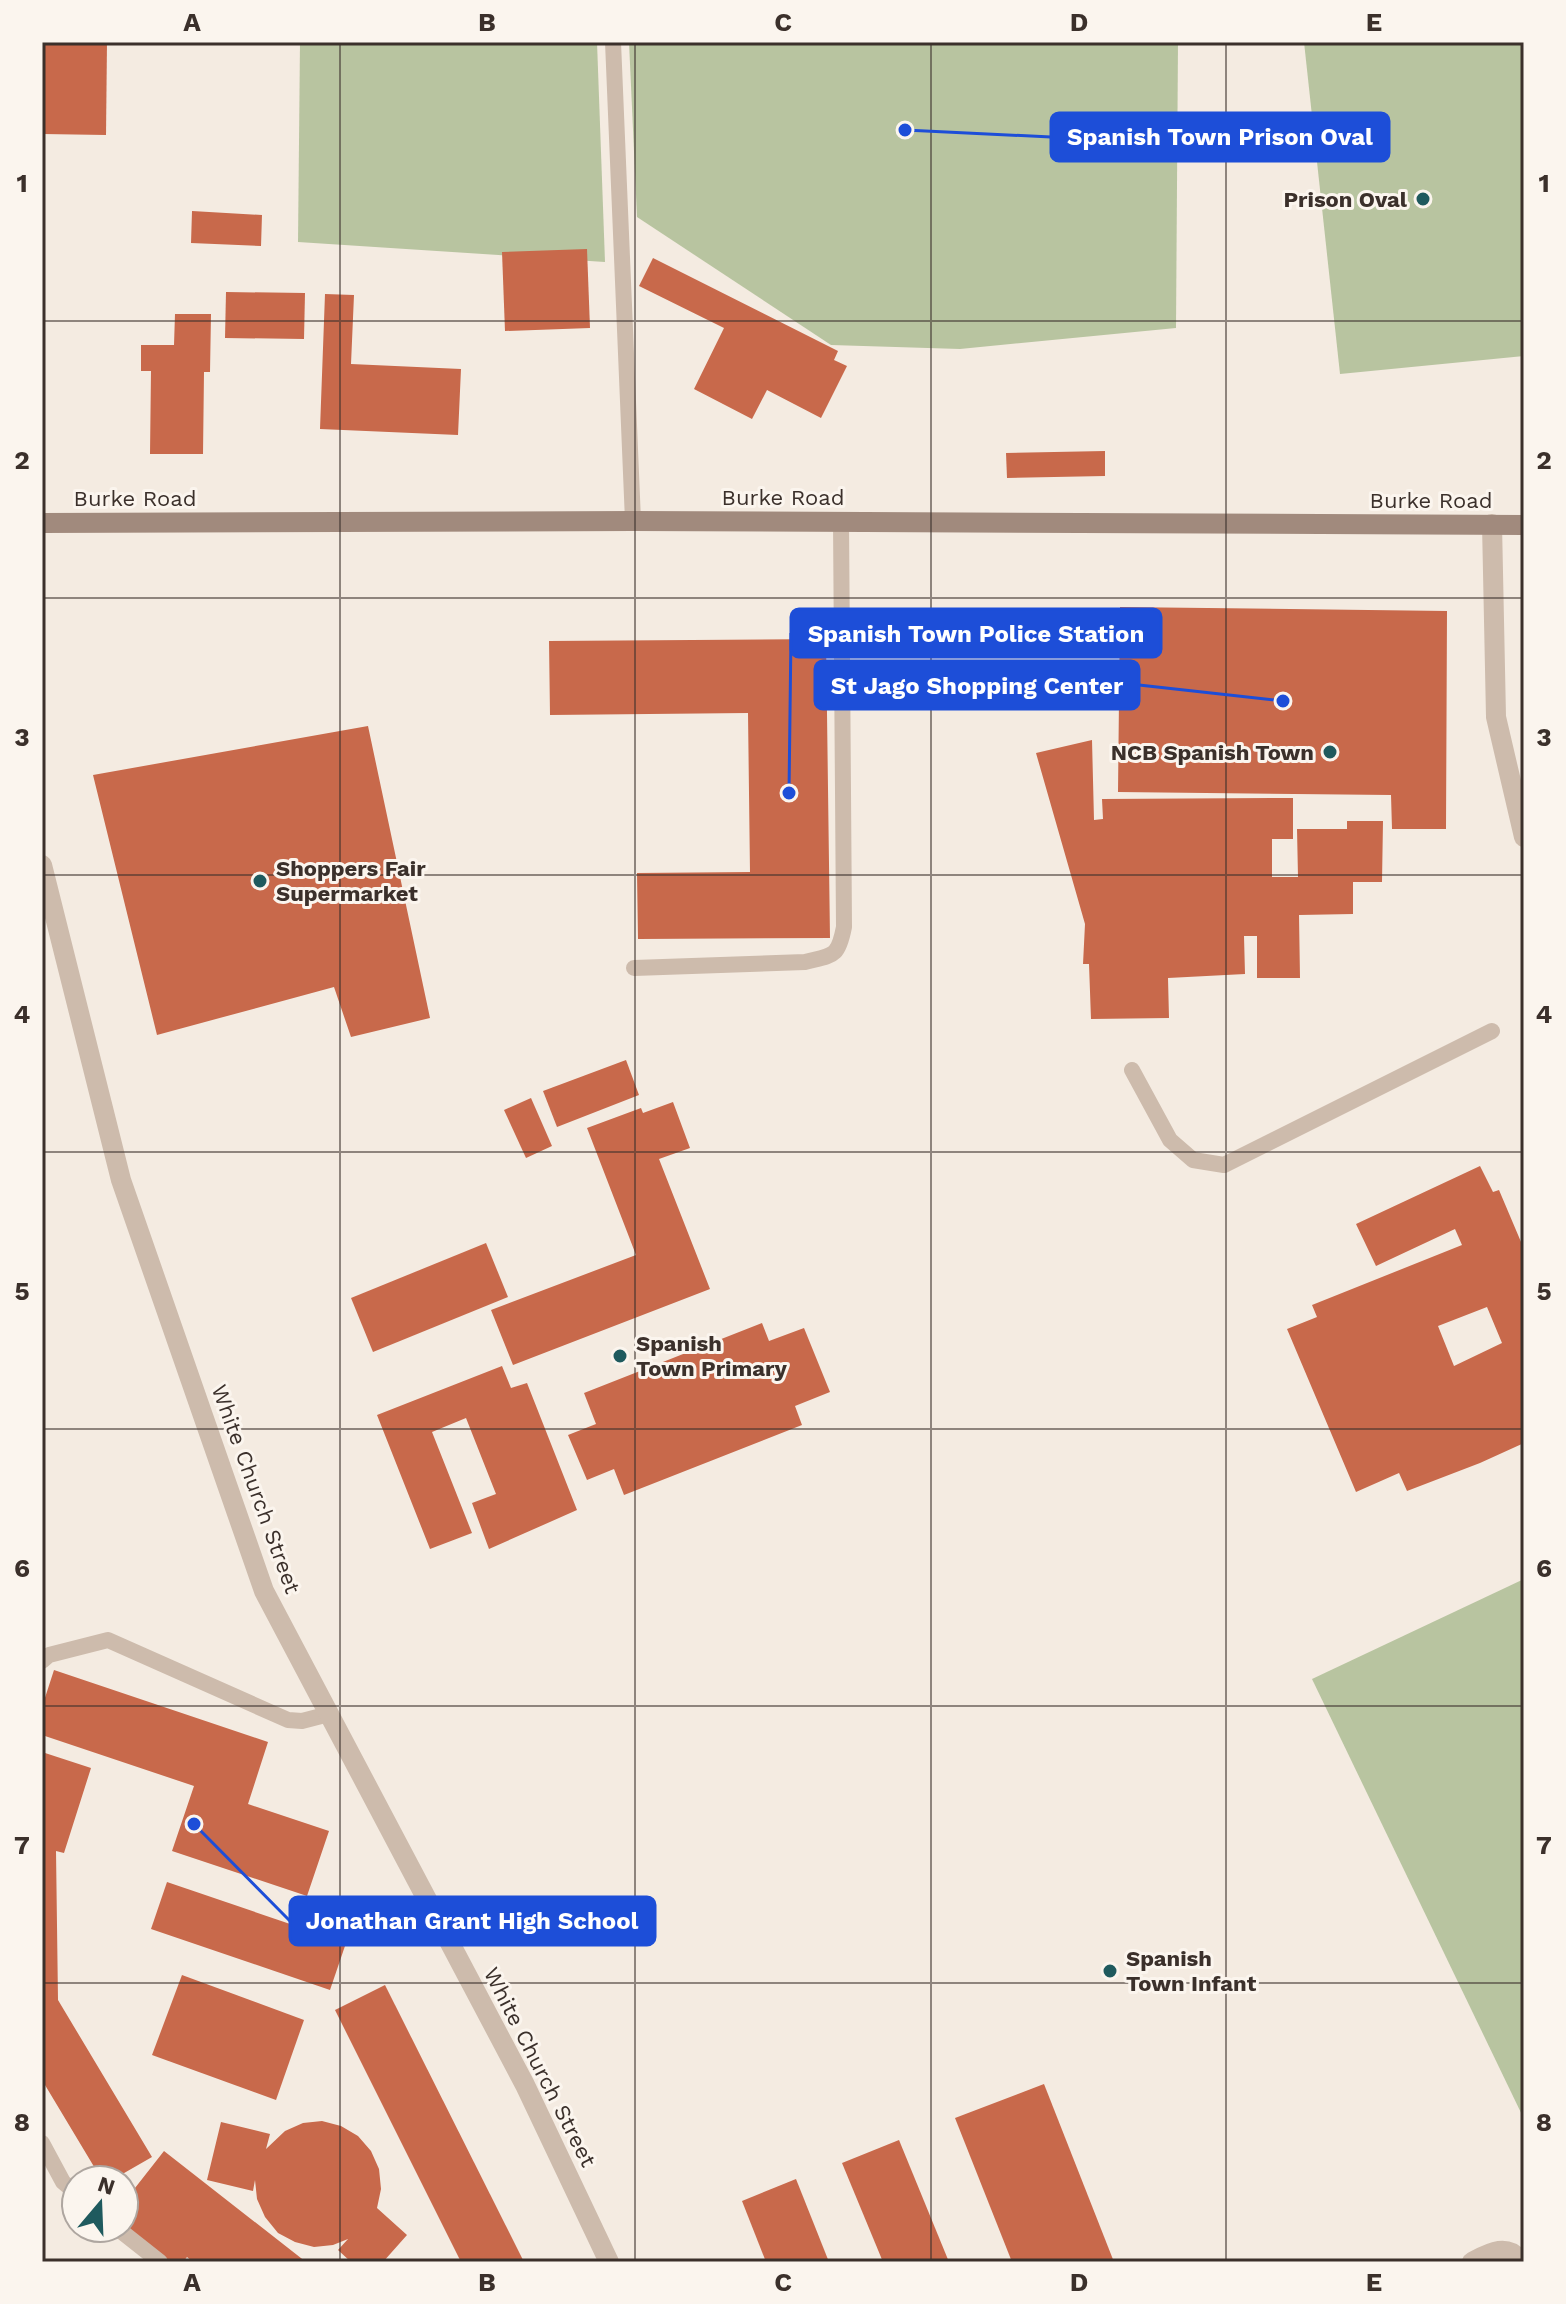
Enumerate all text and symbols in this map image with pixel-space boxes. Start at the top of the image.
text: A [183,7,201,37]
text: B [478,7,496,37]
text: C [774,7,792,37]
text: D [1070,7,1088,37]
text: E [1366,7,1382,37]
callout: Spanish Town Prison Oval [1051,113,1389,161]
text: Spanish Town Prison Oval [1067,123,1373,151]
text: 1 [16,168,28,198]
text: 1 [1538,168,1550,198]
place label: Prison Oval [1283,187,1408,212]
marker: Prison Oval [1414,190,1432,208]
text: 2 [14,445,30,475]
text: 2 [1536,445,1552,475]
street label: Burke Road [722,485,844,510]
street label: Burke Road [74,486,196,511]
street label: Burke Road [1370,488,1492,513]
callout: Spanish Town Police Station [791,609,1161,657]
text: Spanish Town Police Station [808,620,1144,648]
callout: St Jago Shopping Center [815,661,1139,709]
text: St Jago Shopping Center [831,672,1124,700]
text: 3 [14,722,30,752]
text: 3 [1536,722,1552,752]
place label: NCB Spanish Town [1111,740,1314,765]
marker: NCB Spanish Town [1321,743,1339,761]
place label: Shoppers Fair Supermarket [276,856,426,906]
marker: Shoppers Fair Supermarket [251,872,269,890]
text: 4 [14,999,31,1029]
text: 4 [1536,999,1553,1029]
text: 5 [14,1276,30,1306]
text: 5 [1536,1276,1552,1306]
place label: Spanish Town Primary [636,1331,787,1381]
marker: Spanish Town Primary [611,1347,629,1365]
street label: White Church Street [207,1381,305,1597]
text: 6 [14,1553,30,1583]
text: 6 [1536,1553,1552,1583]
text: 7 [14,1830,30,1860]
text: 7 [1536,1830,1552,1860]
callout: Jonathan Grant High School [290,1897,655,1945]
text: Jonathan Grant High School [306,1907,639,1935]
place label: Spanish Town Infant [1126,1946,1257,1996]
marker: Spanish Town Infant [1101,1962,1119,1980]
street label: White Church Street [479,1963,601,2171]
text: 8 [14,2107,30,2137]
text: 8 [1536,2107,1552,2137]
north arrow [60,2164,140,2244]
text: N [95,2171,118,2200]
text: A [183,2267,201,2297]
text: B [478,2267,496,2297]
text: C [774,2267,792,2297]
text: D [1070,2267,1088,2297]
text: E [1366,2267,1382,2297]

